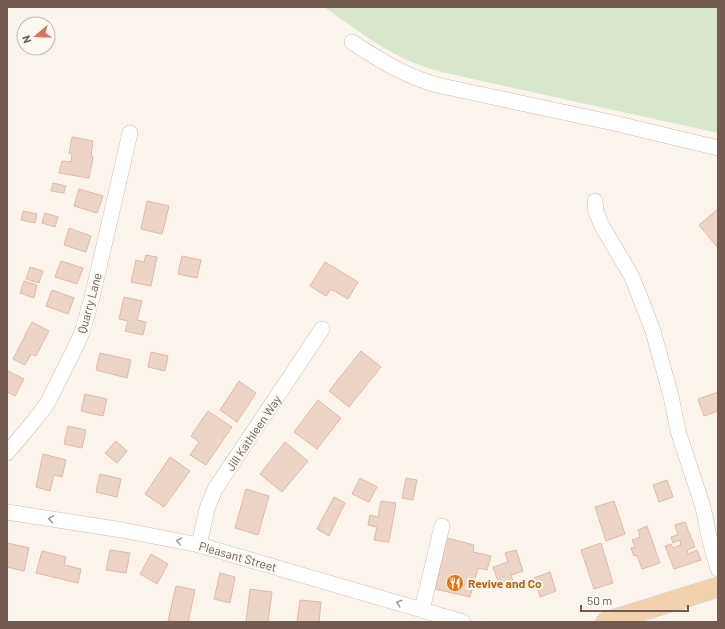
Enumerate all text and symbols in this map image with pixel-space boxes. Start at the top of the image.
north arrow [16,16,56,56]
text: N [19,34,33,45]
street label: Quarry Lane [74,271,104,335]
street label: Jill Kathleen Way [223,392,284,473]
one-way arrow [48,515,54,524]
one-way arrow [176,537,183,545]
street label: Pleasant Street [198,538,278,574]
restaurant icon: Revive and Co [445,573,465,593]
place label: Revive and Co [468,576,542,590]
scale bar [581,587,688,613]
text: 50 m [587,593,612,607]
one-way arrow [395,599,402,608]

